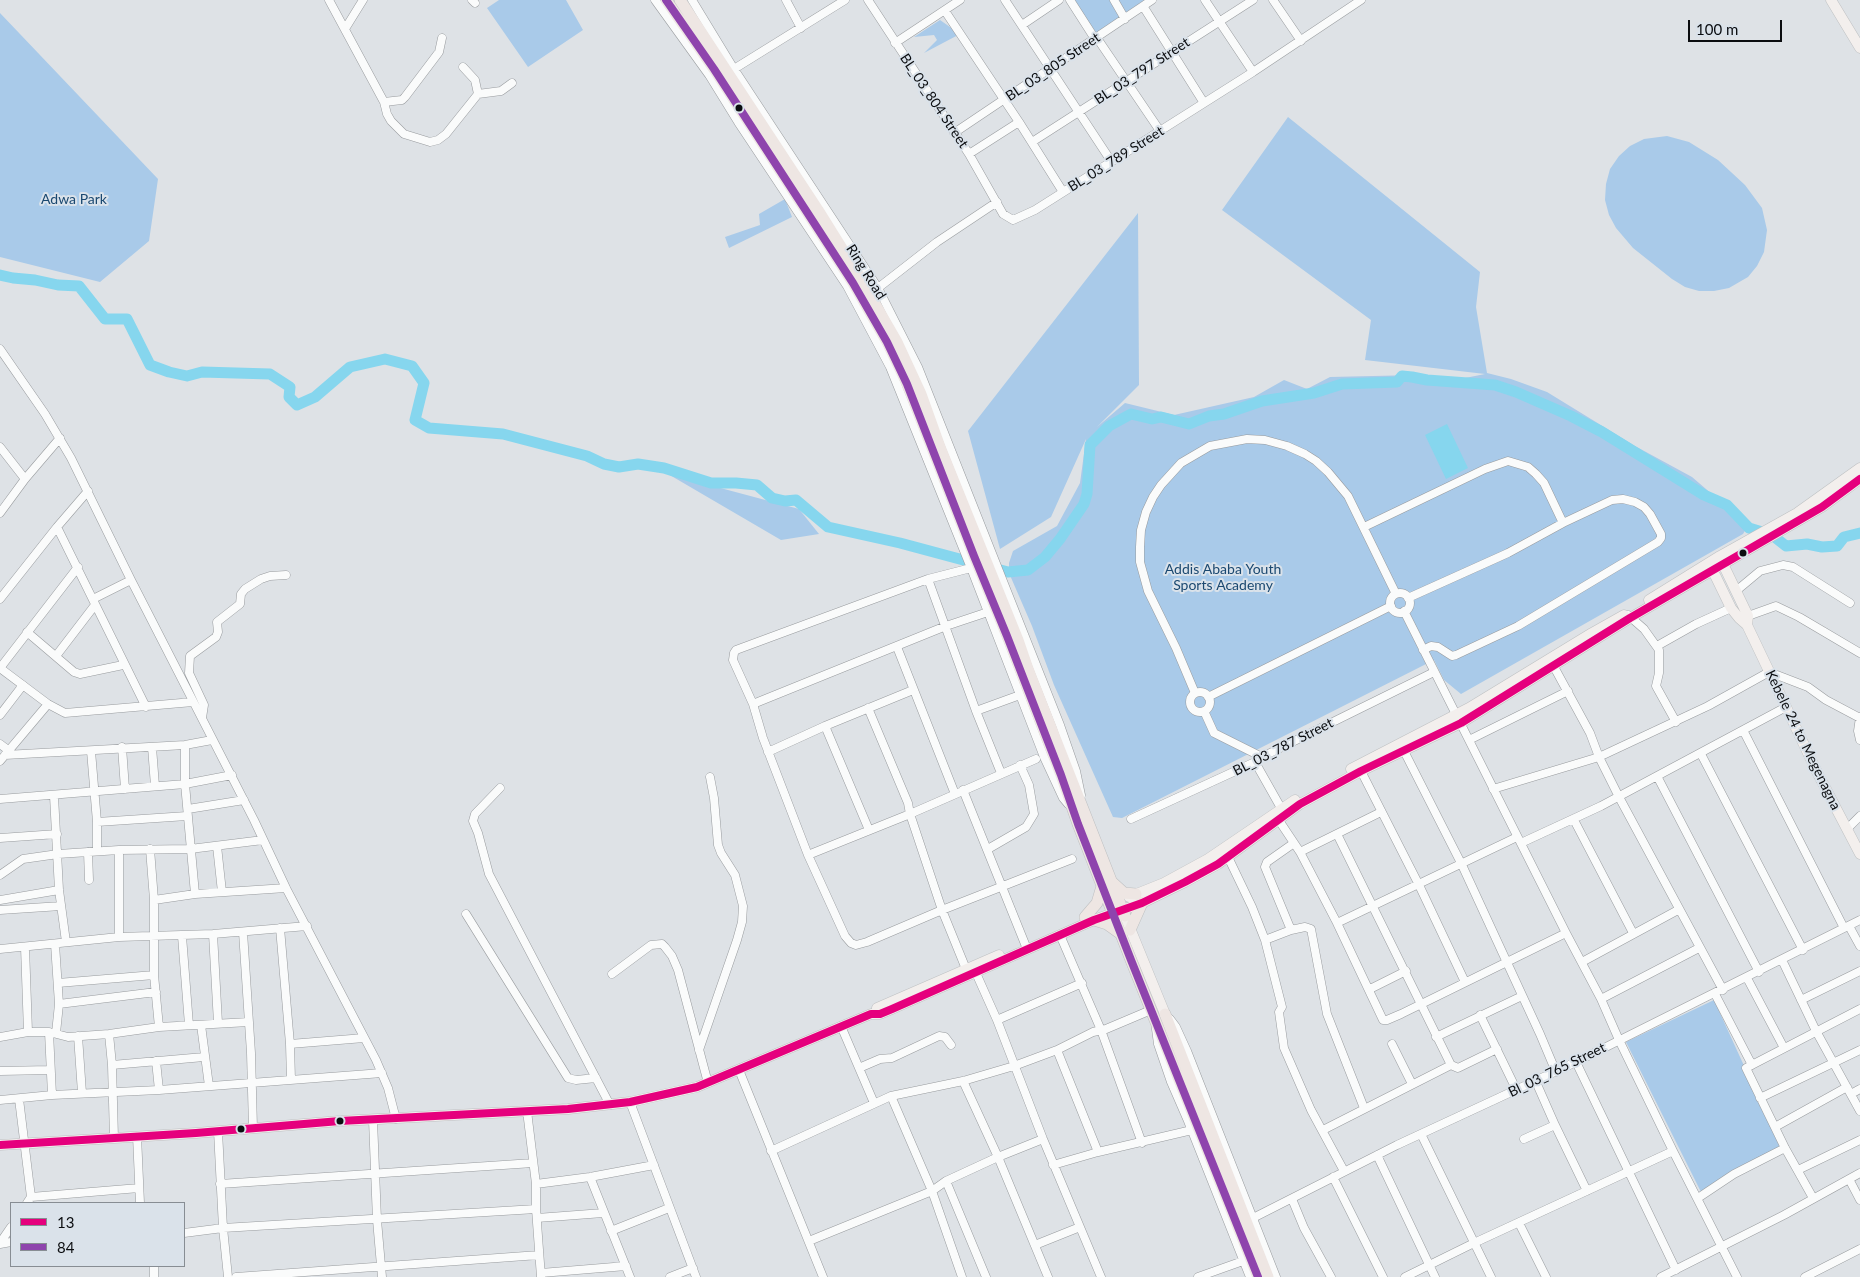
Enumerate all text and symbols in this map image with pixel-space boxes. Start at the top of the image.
scale bar [1690,10,1784,42]
text: 100 m [1696,20,1738,38]
street label: BL_03_805 Street [1003,29,1103,105]
street label: BL_03_797 Street [1091,34,1193,108]
street label: BL_03_804 Street [896,51,972,151]
unlabelled marker [734,103,744,113]
street label: BL_03_789 Street [1065,123,1167,195]
park label: Adwa Park [41,191,107,207]
street label: Ring Road [843,241,889,303]
unlabelled marker [1738,548,1748,558]
park label: Addis Ababa Youth Sports Academy [1165,561,1281,594]
street label: Kebele 24 to Megenagna [1762,667,1844,813]
street label: BL_03_787 Street [1230,715,1336,779]
street label: Bl_03_765 Street [1506,1039,1608,1101]
unlabelled marker [335,1116,345,1126]
unlabelled marker [236,1124,246,1134]
legend [10,1202,185,1267]
text: 13 [57,1213,74,1231]
text: 84 [57,1238,74,1256]

